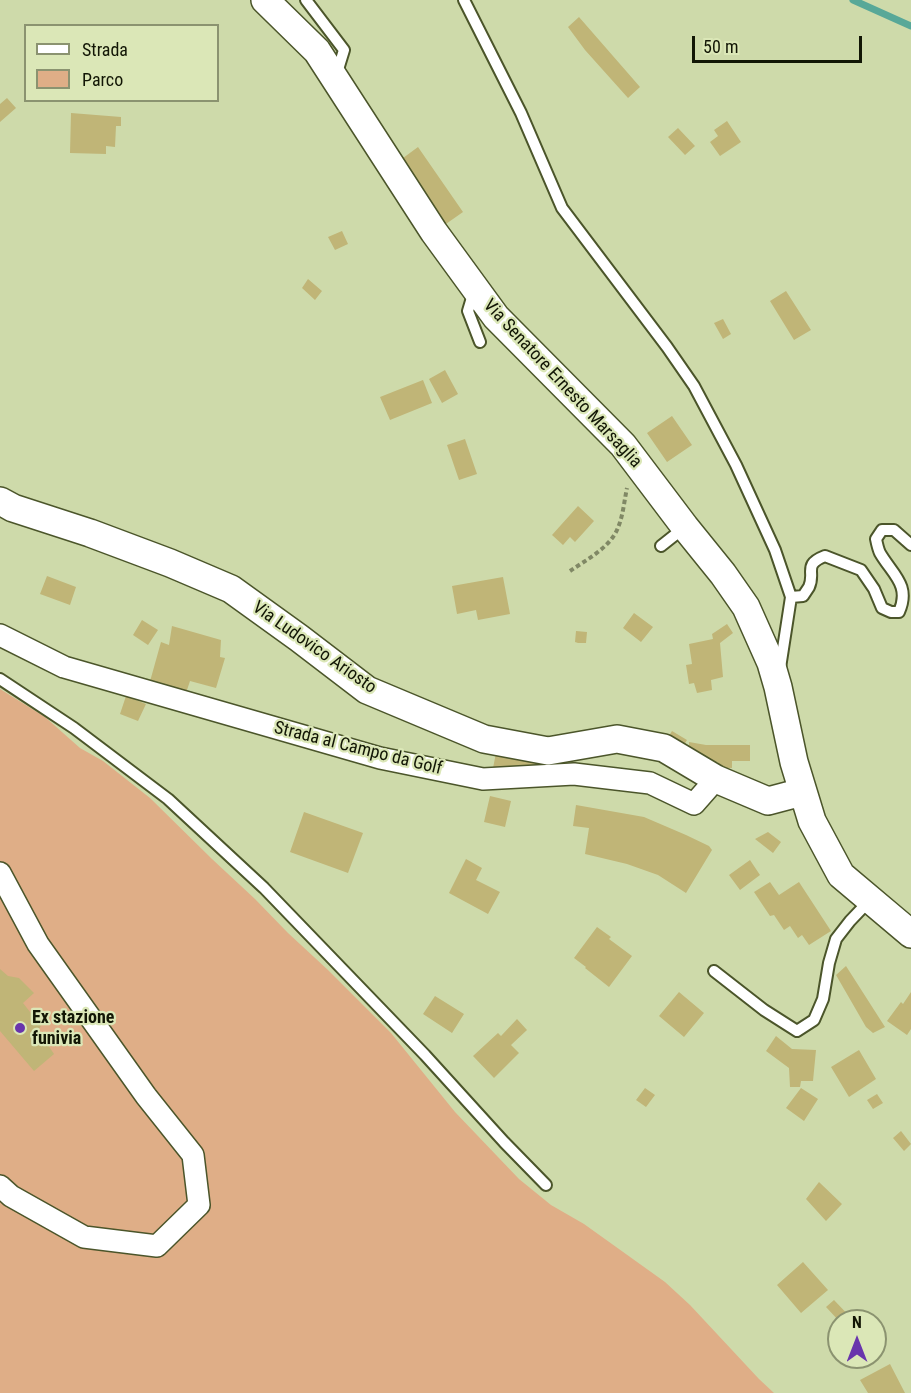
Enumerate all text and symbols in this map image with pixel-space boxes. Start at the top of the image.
legend [24,24,219,102]
scale bar [695,24,864,62]
text: 50 m [703,36,738,57]
text: Strada [82,39,128,60]
text: Parco [82,69,123,90]
street label: Via Senatore Ernesto Marsaglia [478,295,646,473]
street label: Via Ludovico Ariosto [248,597,380,699]
street label: Strada al Campo da Golf [272,718,444,780]
place label: Ex stazione funivia [32,1007,114,1050]
marker: Ex stazione funivia [13,1021,27,1035]
north arrow [827,1309,887,1369]
text: N [852,1313,862,1332]

